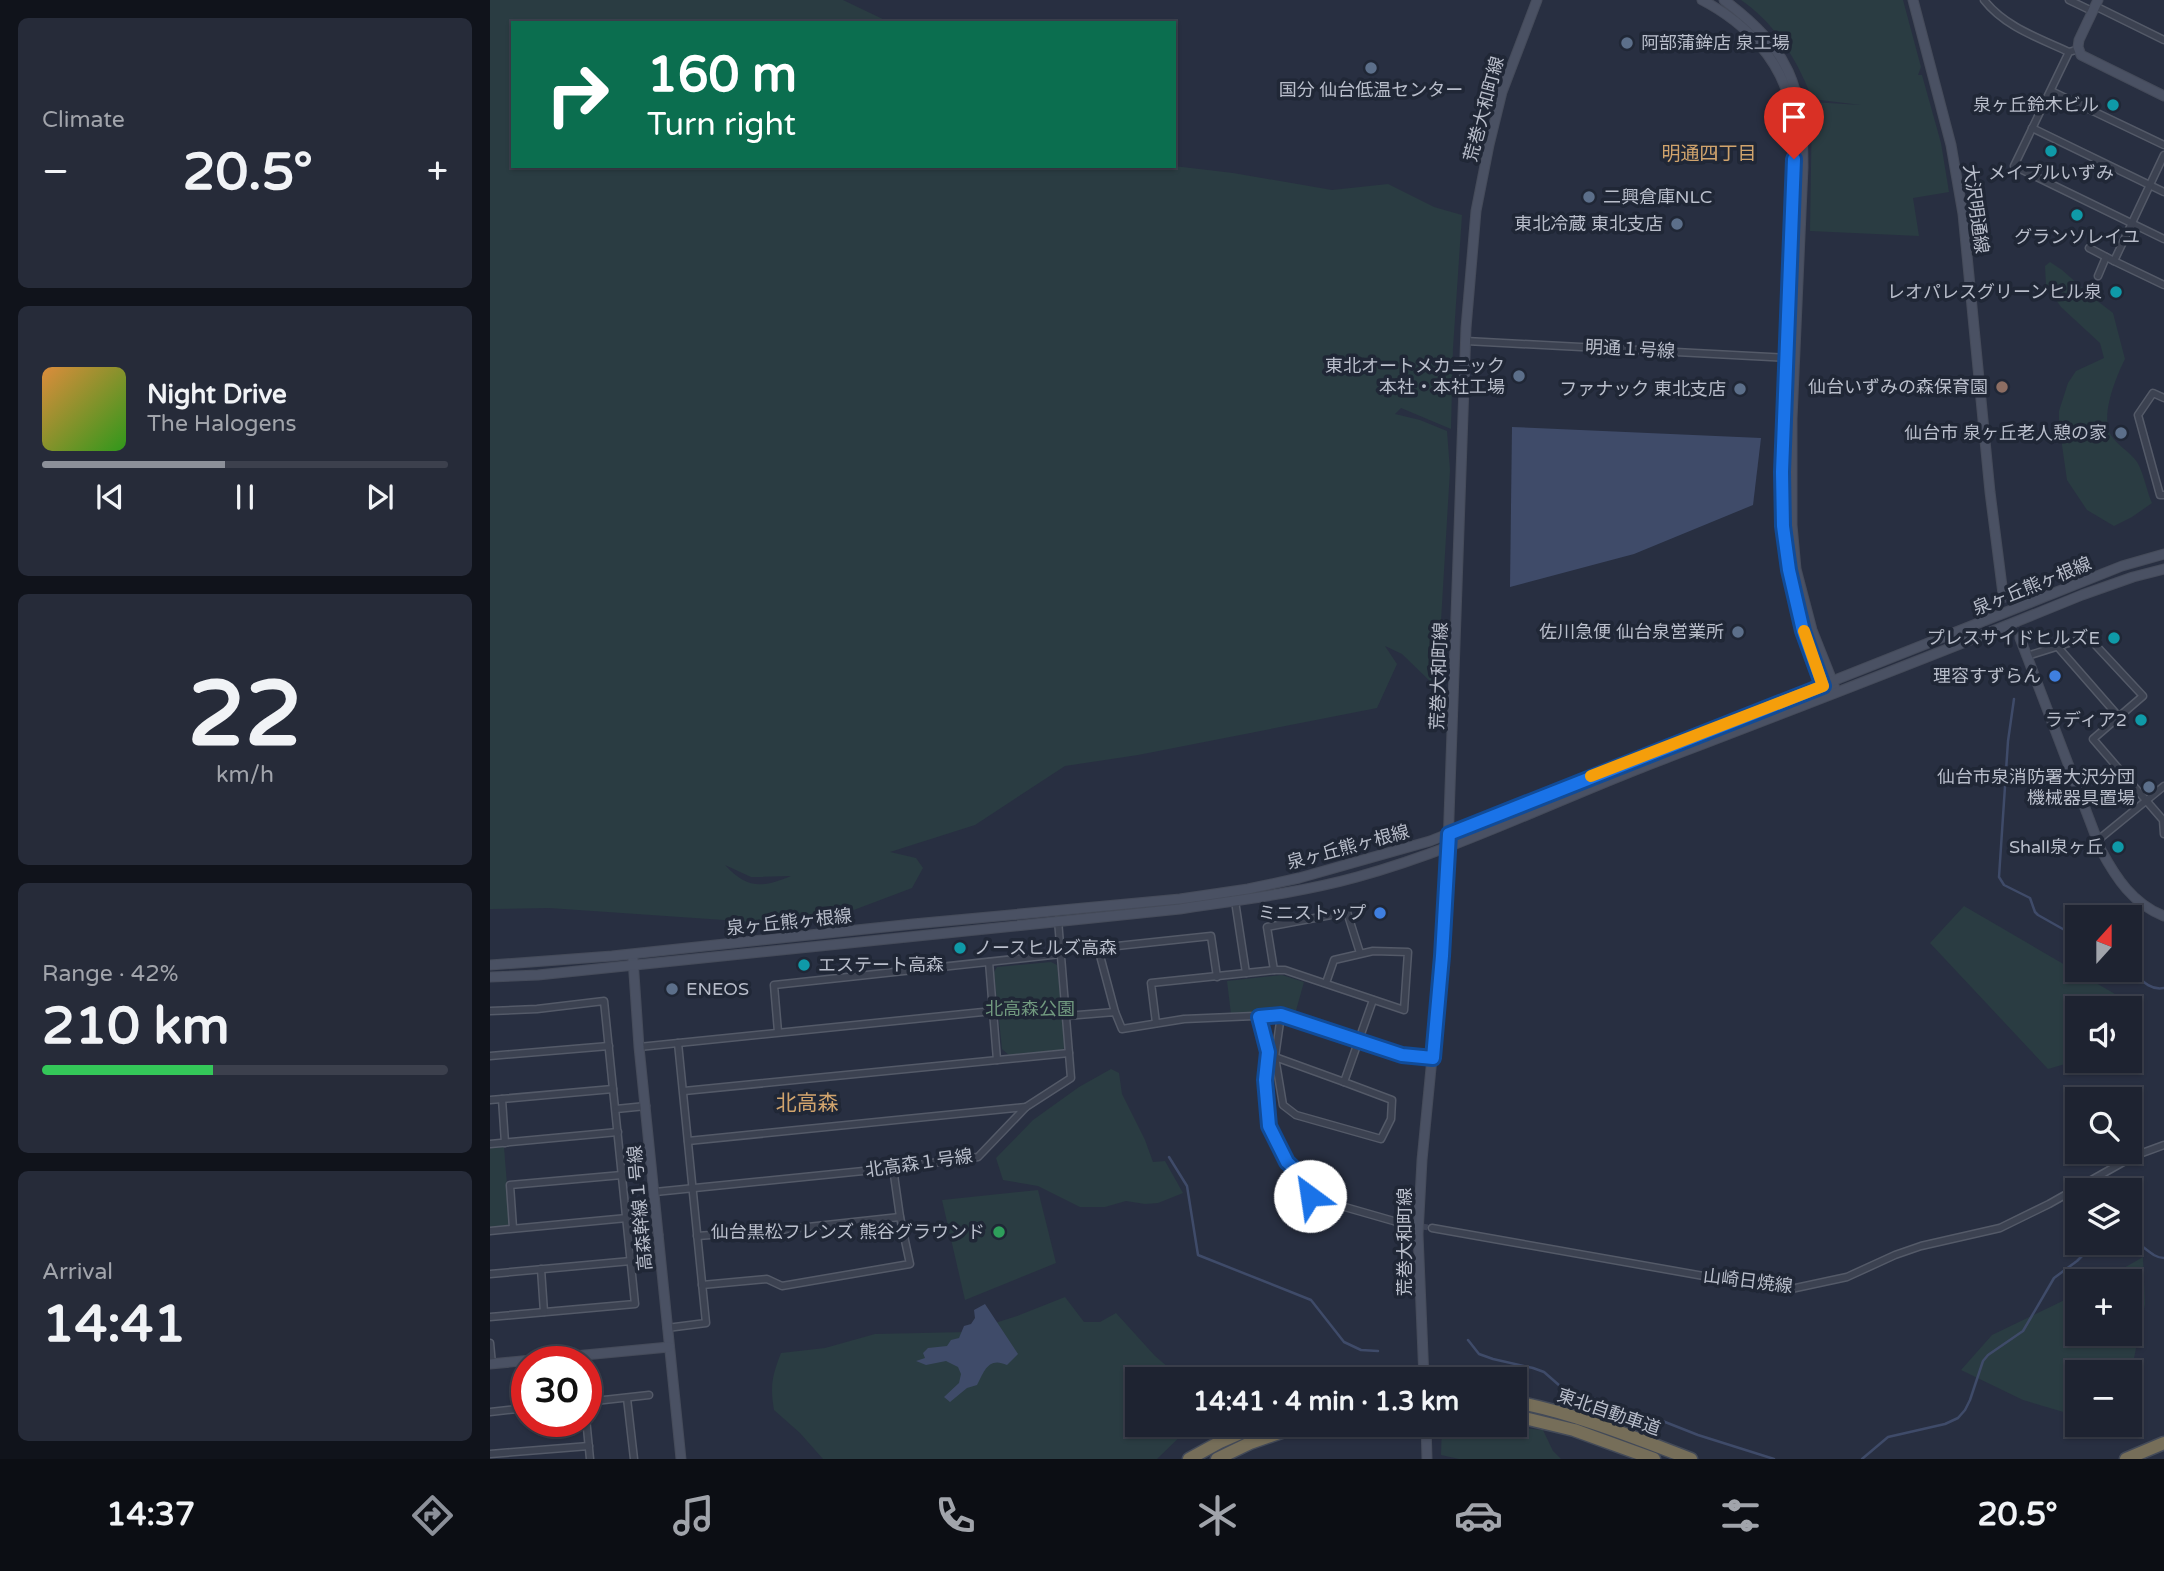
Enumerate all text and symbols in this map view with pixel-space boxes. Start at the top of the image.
place label: 阿部蒲鉾店 泉工場 [1641,32,1790,54]
marker: 阿部蒲鉾店 泉工場 [1619,35,1635,51]
text: 160 m [647,46,797,105]
icon: right [532,49,623,140]
street label: 荒巻大和町線 [1459,54,1509,164]
marker: 国分 仙台低温センター [1363,60,1379,76]
place label: 国分 仙台低温センター [1279,79,1463,101]
pin [1764,87,1824,159]
place label: 泉ヶ丘鈴木ビル [1973,94,2099,116]
marker: 泉ヶ丘鈴木ビル [2105,97,2121,113]
icon: arrive [1775,98,1813,136]
text: Climate [42,106,125,134]
text: Turn right [647,106,796,144]
text: 20.5° [183,141,313,204]
district label: 明通四丁目 [1661,143,1757,165]
marker: メイプルいずみ [2043,143,2059,159]
text: − [42,149,69,195]
text: + [427,149,448,195]
place label: メイプルいずみ [1988,162,2114,184]
street label: 大沢明通線 [1959,163,1993,255]
place label: 二興倉庫NLC [1603,186,1712,208]
marker: 二興倉庫NLC [1581,189,1597,205]
marker: グランソレイユ [2069,207,2085,223]
place label: 東北冷蔵 東北支店 [1514,213,1663,235]
marker: 東北冷蔵 東北支店 [1669,216,1685,232]
place label: グランソレイユ [2014,226,2140,248]
place label: レオパレスグリーンヒル泉 [1887,281,2102,303]
marker: レオパレスグリーンヒル泉 [2108,284,2124,300]
street label: 明通１号線 [1584,336,1676,362]
place label: 東北オートメカニック 本社・本社工場 [1325,355,1505,398]
marker: 東北オートメカニック 本社・本社工場 [1511,368,1527,384]
place label: 仙台いずみの森保育園 [1808,376,1988,398]
place label: ファナック 東北支店 [1559,378,1726,400]
text: Night Drive [147,379,287,410]
marker: 仙台いずみの森保育園 [1994,379,2010,395]
marker: ファナック 東北支店 [1732,381,1748,397]
text: The Halogens [147,410,296,438]
place label: 仙台市 泉ヶ丘老人憩の家 [1904,422,2107,444]
marker: 仙台市 泉ヶ丘老人憩の家 [2113,425,2129,441]
icon: previous [91,478,129,516]
icon: pause [226,478,264,516]
icon: next [361,478,399,516]
street label: 泉ヶ丘熊ヶ根線 [1969,552,2095,620]
place label: 佐川急便 仙台泉営業所 [1539,621,1724,643]
street label: 荒巻大和町線 [1426,622,1452,730]
marker: 佐川急便 仙台泉営業所 [1730,624,1746,640]
place label: プレスサイドヒルズE [1927,627,2100,649]
marker: プレスサイドヒルズE [2106,630,2122,646]
text: 22 [188,660,302,770]
place label: 理容すずらん [1933,665,2041,687]
marker: 理容すずらん [2047,668,2063,684]
place label: ラディア2 [2045,709,2127,731]
marker: ラディア2 [2133,712,2149,728]
text: km/h [216,761,274,789]
place label: 仙台市泉消防署大沢分団 機械器具置場 [1937,766,2135,809]
marker: 仙台市泉消防署大沢分団 機械器具置場 [2141,779,2157,795]
street label: 泉ヶ丘熊ヶ根線 [1284,820,1412,874]
place label: Shall泉ヶ丘 [2009,836,2104,858]
marker: Shall泉ヶ丘 [2110,839,2126,855]
place label: ミニストップ [1258,902,1366,924]
street label: 泉ヶ丘熊ヶ根線 [725,904,853,940]
marker: ミニストップ [1372,905,1388,921]
north arrow [2065,905,2142,982]
map controls [2065,905,2142,1437]
place label: ノースヒルズ高森 [974,937,1117,959]
marker: ノースヒルズ高森 [952,940,968,956]
place label: エステート高森 [818,954,944,976]
marker: エステート高森 [796,957,812,973]
text: Range · 42% [42,960,178,988]
place label: ENEOS [686,978,749,1000]
marker: ENEOS [664,981,680,997]
text: 210 km [42,995,230,1058]
button: sound [2065,996,2142,1073]
park label: 北高森公園 [985,998,1075,1020]
button: search [2065,1087,2142,1164]
district label: 北高森 [776,1091,839,1116]
street label: 高森幹線１号線 [624,1144,656,1272]
street label: 北高森１号線 [864,1145,974,1181]
position arrow [1273,1159,1347,1233]
button: layers [2065,1178,2142,1255]
street label: 荒巻大和町線 [1394,1188,1416,1296]
place label: 仙台黒松フレンズ 熊谷グラウンド [711,1221,985,1243]
marker: 仙台黒松フレンズ 熊谷グラウンド [991,1224,1007,1240]
text: Arrival [42,1258,113,1286]
street label: 山崎日焼線 [1702,1265,1794,1297]
button: + [2065,1269,2142,1346]
text: 14:41 [42,1293,186,1356]
speed limit sign: 30 [511,1346,602,1437]
button: − [2065,1360,2142,1437]
street label: 東北自動車道 [1554,1384,1664,1440]
text: 14:41 · 4 min · 1.3 km [1193,1386,1459,1417]
icon: directions [408,1491,457,1540]
icon: music [669,1491,718,1540]
icon: phone [931,1491,980,1540]
icon: climate [1193,1491,1242,1540]
icon: car [1454,1491,1503,1540]
icon: filters [1716,1491,1765,1540]
text: 14:37 [106,1496,195,1534]
text: 20.5° [1978,1496,2058,1534]

